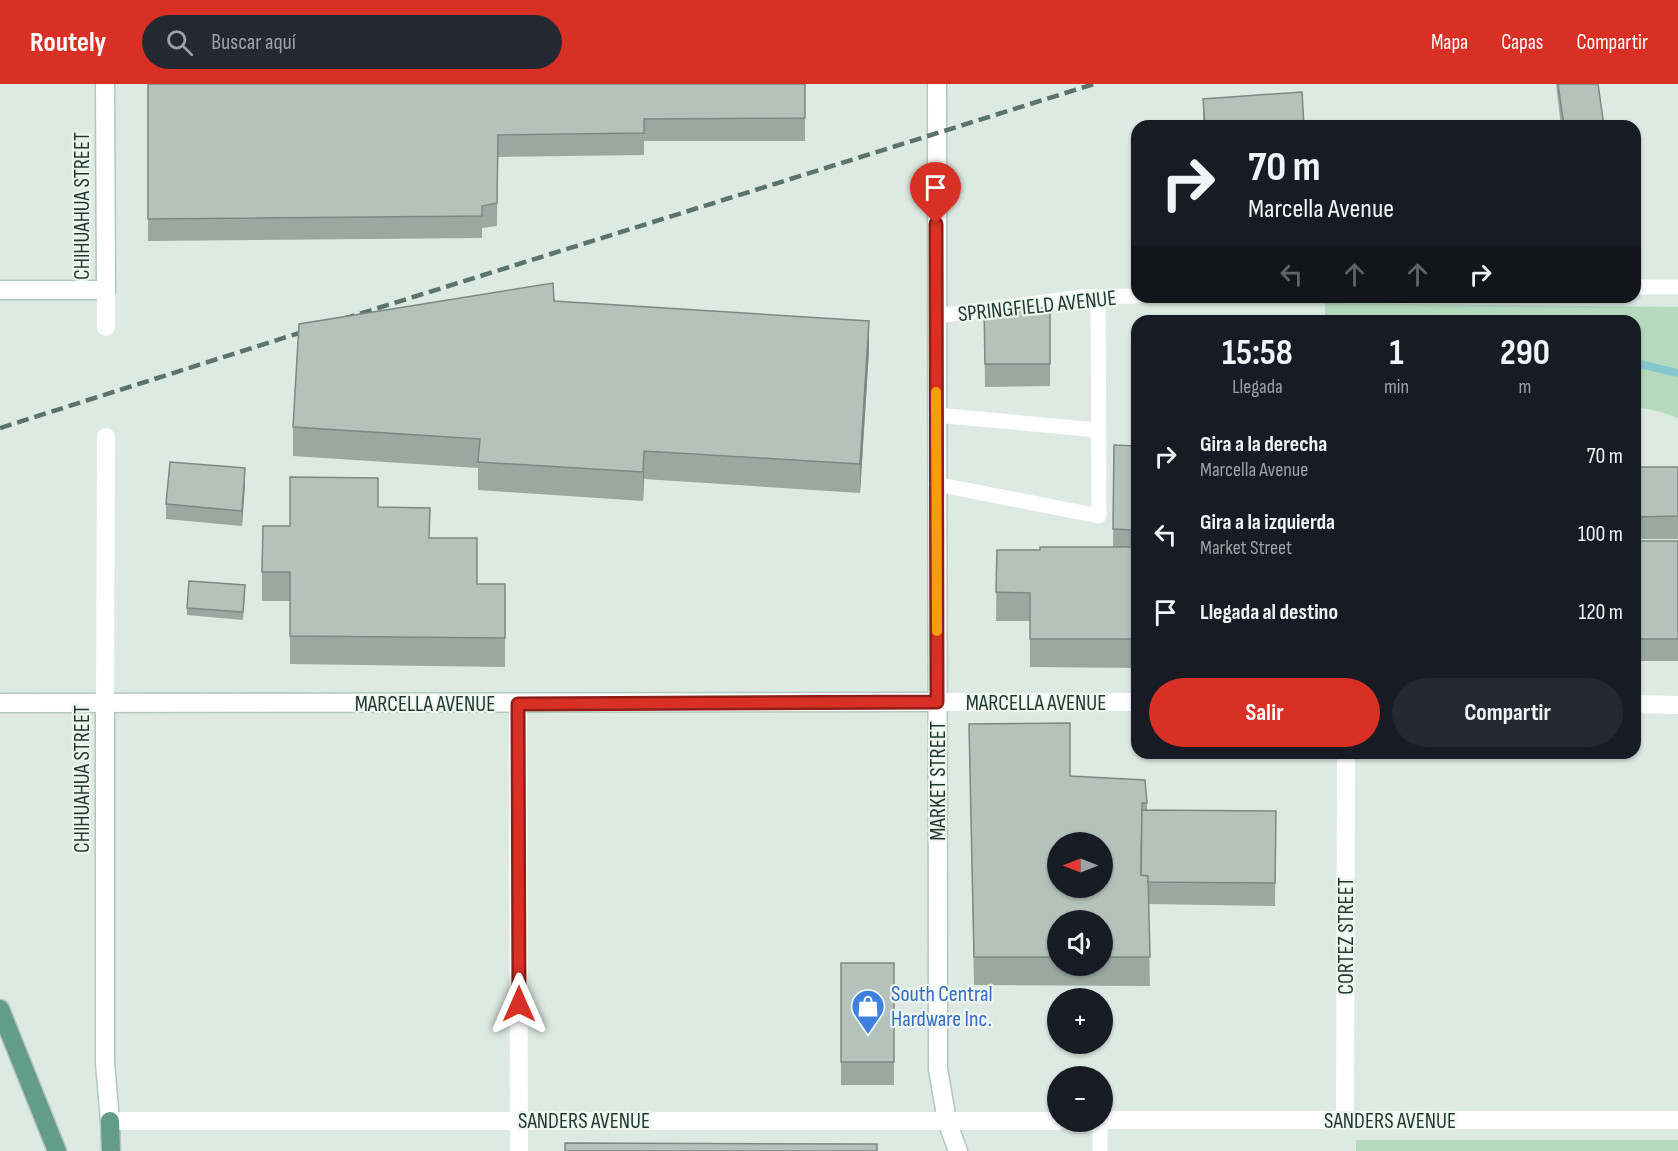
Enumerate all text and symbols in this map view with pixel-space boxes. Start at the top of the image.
search box [142,15,562,69]
text: Routely [30,26,106,59]
icon: search [163,26,196,59]
text: Buscar aquí [211,29,296,56]
text: Mapa [1431,30,1468,55]
text: Capas [1501,30,1543,55]
text: Compartir [1576,30,1648,55]
street label: CHIHUAHUA STREET [69,132,96,280]
text: 70 m [1248,142,1321,193]
icon: right [1149,144,1227,222]
pin [910,162,961,224]
icon: arrive [919,171,952,204]
text: Marcella Avenue [1248,193,1394,225]
icon: left [1275,258,1308,291]
icon: ahead [1338,258,1371,291]
icon: ahead [1401,258,1434,291]
icon: right [1464,258,1497,291]
street label: SPRINGFIELD AVENUE [957,285,1118,328]
text: 15:58 [1222,332,1293,375]
text: 1 [1389,332,1404,375]
text: 290 [1500,332,1550,375]
text: Llegada [1232,375,1283,399]
text: min [1384,375,1409,399]
text: m [1519,375,1531,399]
text: Gira a la derecha [1200,431,1327,458]
icon: right [1149,440,1182,473]
text: 70 m [1587,443,1623,470]
text: Marcella Avenue [1200,458,1308,482]
text: Gira a la izquierda [1200,509,1335,536]
icon: left [1149,518,1182,551]
text: 100 m [1578,521,1623,548]
text: Market Street [1200,536,1292,560]
icon: arrive [1149,596,1182,629]
text: Llegada al destino [1200,599,1338,626]
text: 120 m [1579,599,1623,626]
button: Salir [1149,678,1380,747]
button: Compartir [1392,678,1623,747]
street label: MARCELLA AVENUE [966,690,1106,717]
street label: MARCELLA AVENUE [355,691,495,718]
street label: CHIHUAHUA STREET [69,705,96,853]
street label: MARKET STREET [925,721,952,841]
north arrow [1047,832,1113,898]
map controls [1047,832,1113,1132]
street label: CORTEZ STREET [1333,877,1360,995]
button: sound [1047,910,1113,976]
position arrow [487,972,551,1036]
place label: South Central Hardware Inc. [891,981,993,1033]
shop icon: South Central Hardware Inc. [850,988,886,1035]
button: + [1047,988,1113,1054]
button: − [1047,1066,1113,1132]
street label: SANDERS AVENUE [518,1108,650,1135]
street label: SANDERS AVENUE [1324,1108,1456,1135]

